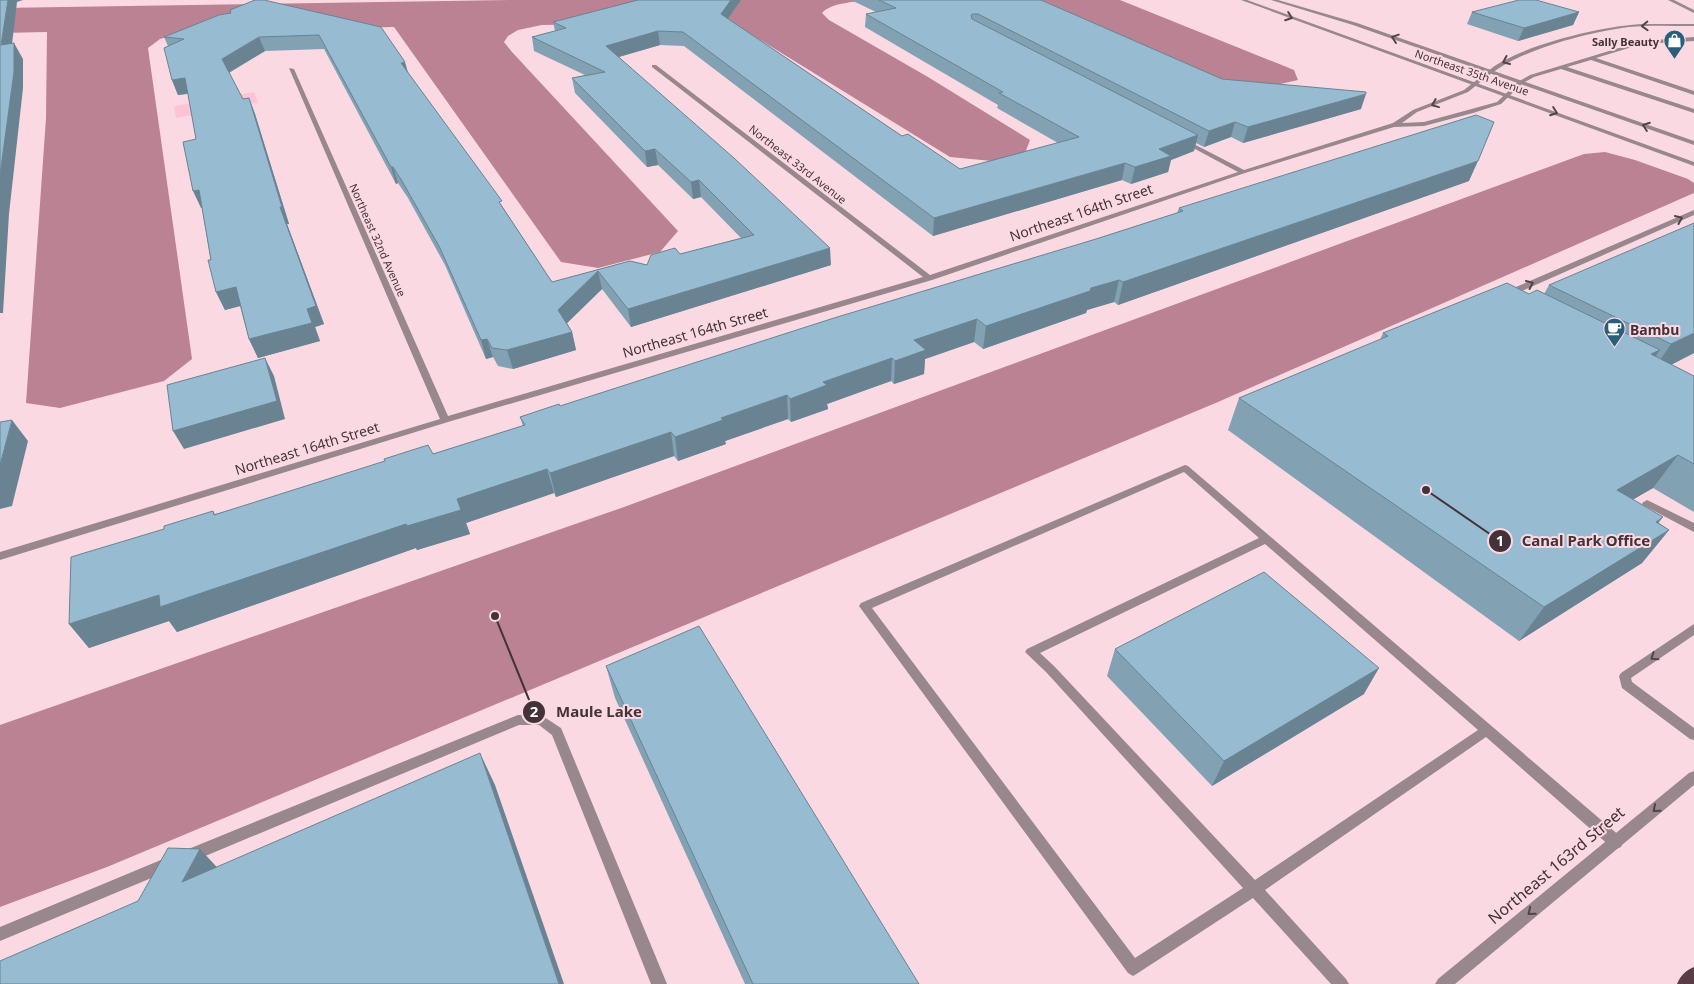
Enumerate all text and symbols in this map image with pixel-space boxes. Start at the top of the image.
one-way arrow [1284,11,1292,21]
one-way arrow [1641,21,1649,31]
shop icon: Sally Beauty [1663,29,1687,60]
one-way arrow [1391,34,1399,44]
place label: Sally Beauty [1592,34,1660,49]
street label: Northeast 35th Avenue [1413,45,1531,99]
one-way arrow [1502,54,1511,65]
one-way arrow [1431,97,1440,108]
one-way arrow [1549,106,1557,116]
street label: Northeast 33rd Avenue [746,121,850,207]
one-way arrow [1642,122,1651,132]
street label: Northeast 164th Street [1007,179,1155,245]
street label: Northeast 32nd Avenue [346,181,410,299]
one-way arrow [1674,214,1683,225]
one-way arrow [1525,279,1534,290]
street label: Northeast 164th Street [620,302,770,362]
cafe icon: Bambu [1602,317,1626,348]
place label: Bambu [1630,320,1679,339]
street label: Northeast 164th Street [232,417,382,479]
callout: Canal Park Office [1487,526,1661,556]
text: 1 [1496,530,1504,550]
text: Canal Park Office [1522,530,1650,550]
one-way arrow [1650,650,1659,660]
callout: Maule Lake [521,697,652,727]
text: 2 [530,701,539,721]
text: Maule Lake [556,701,642,721]
street label: Northeast 163rd Street [1483,801,1629,929]
one-way arrow [1653,803,1662,812]
one-way arrow [1528,907,1537,915]

